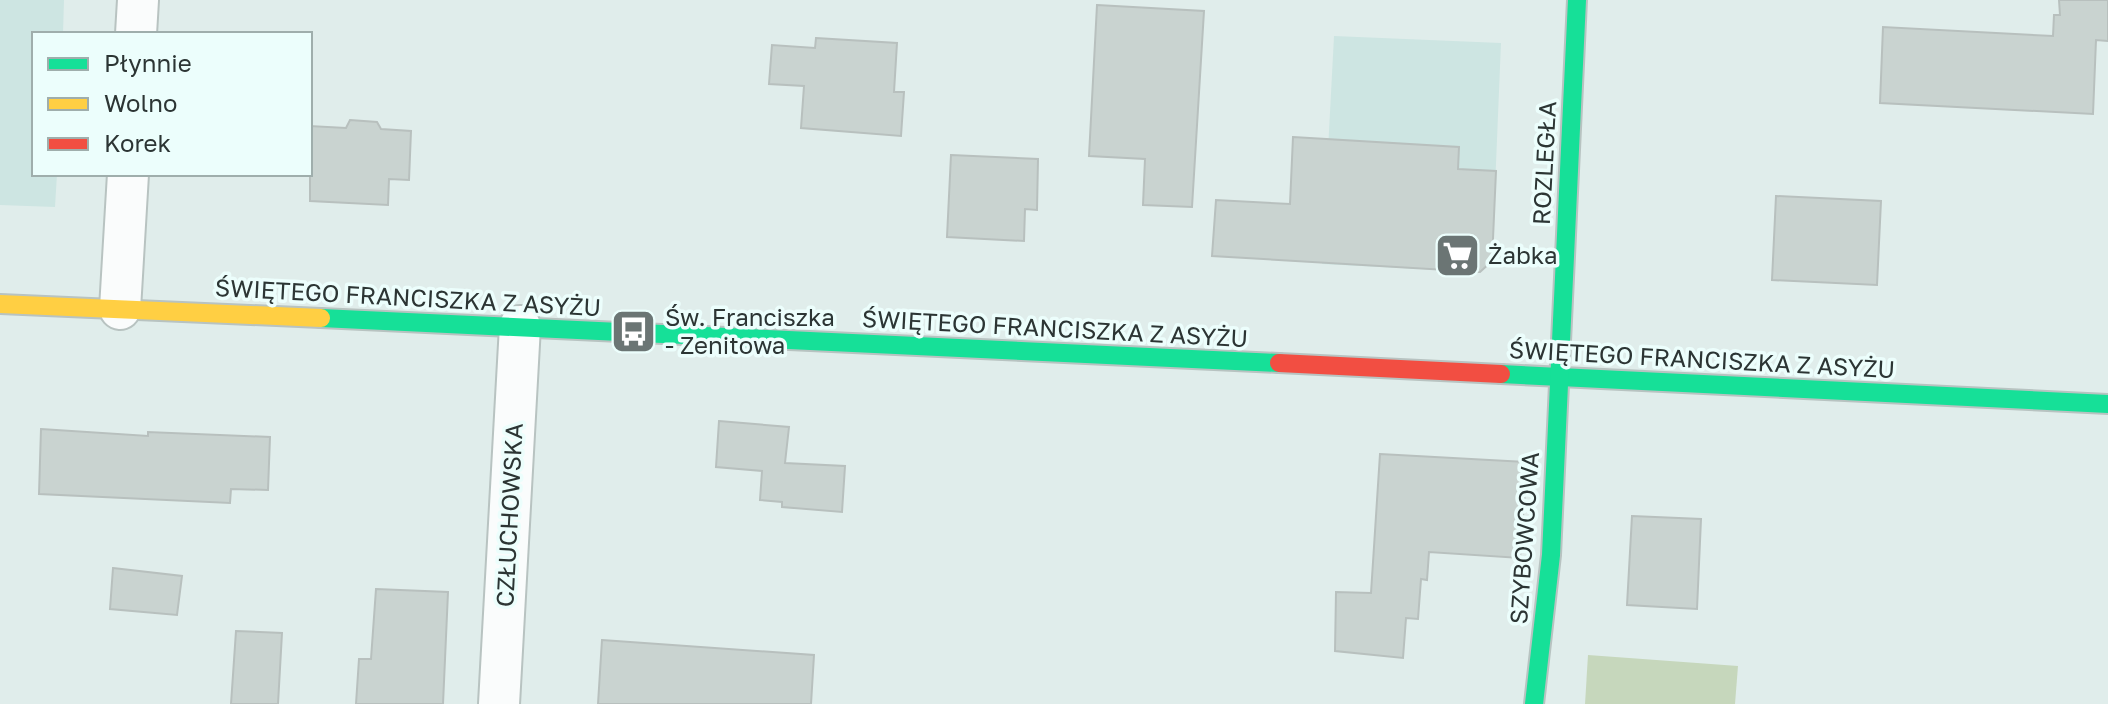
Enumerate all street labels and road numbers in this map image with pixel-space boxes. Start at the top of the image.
street label: ROZLEGŁA [1526,100,1561,226]
street label: ŚWIĘTEGO FRANCISZKA Z ASYŻU [214,272,602,321]
street label: ŚWIĘTEGO FRANCISZKA Z ASYŻU [861,303,1249,352]
street label: ŚWIĘTEGO FRANCISZKA Z ASYŻU [1508,334,1896,383]
street label: CZŁUCHOWSKA [489,422,528,608]
street label: SZYBOWCOWA [1503,451,1544,625]

